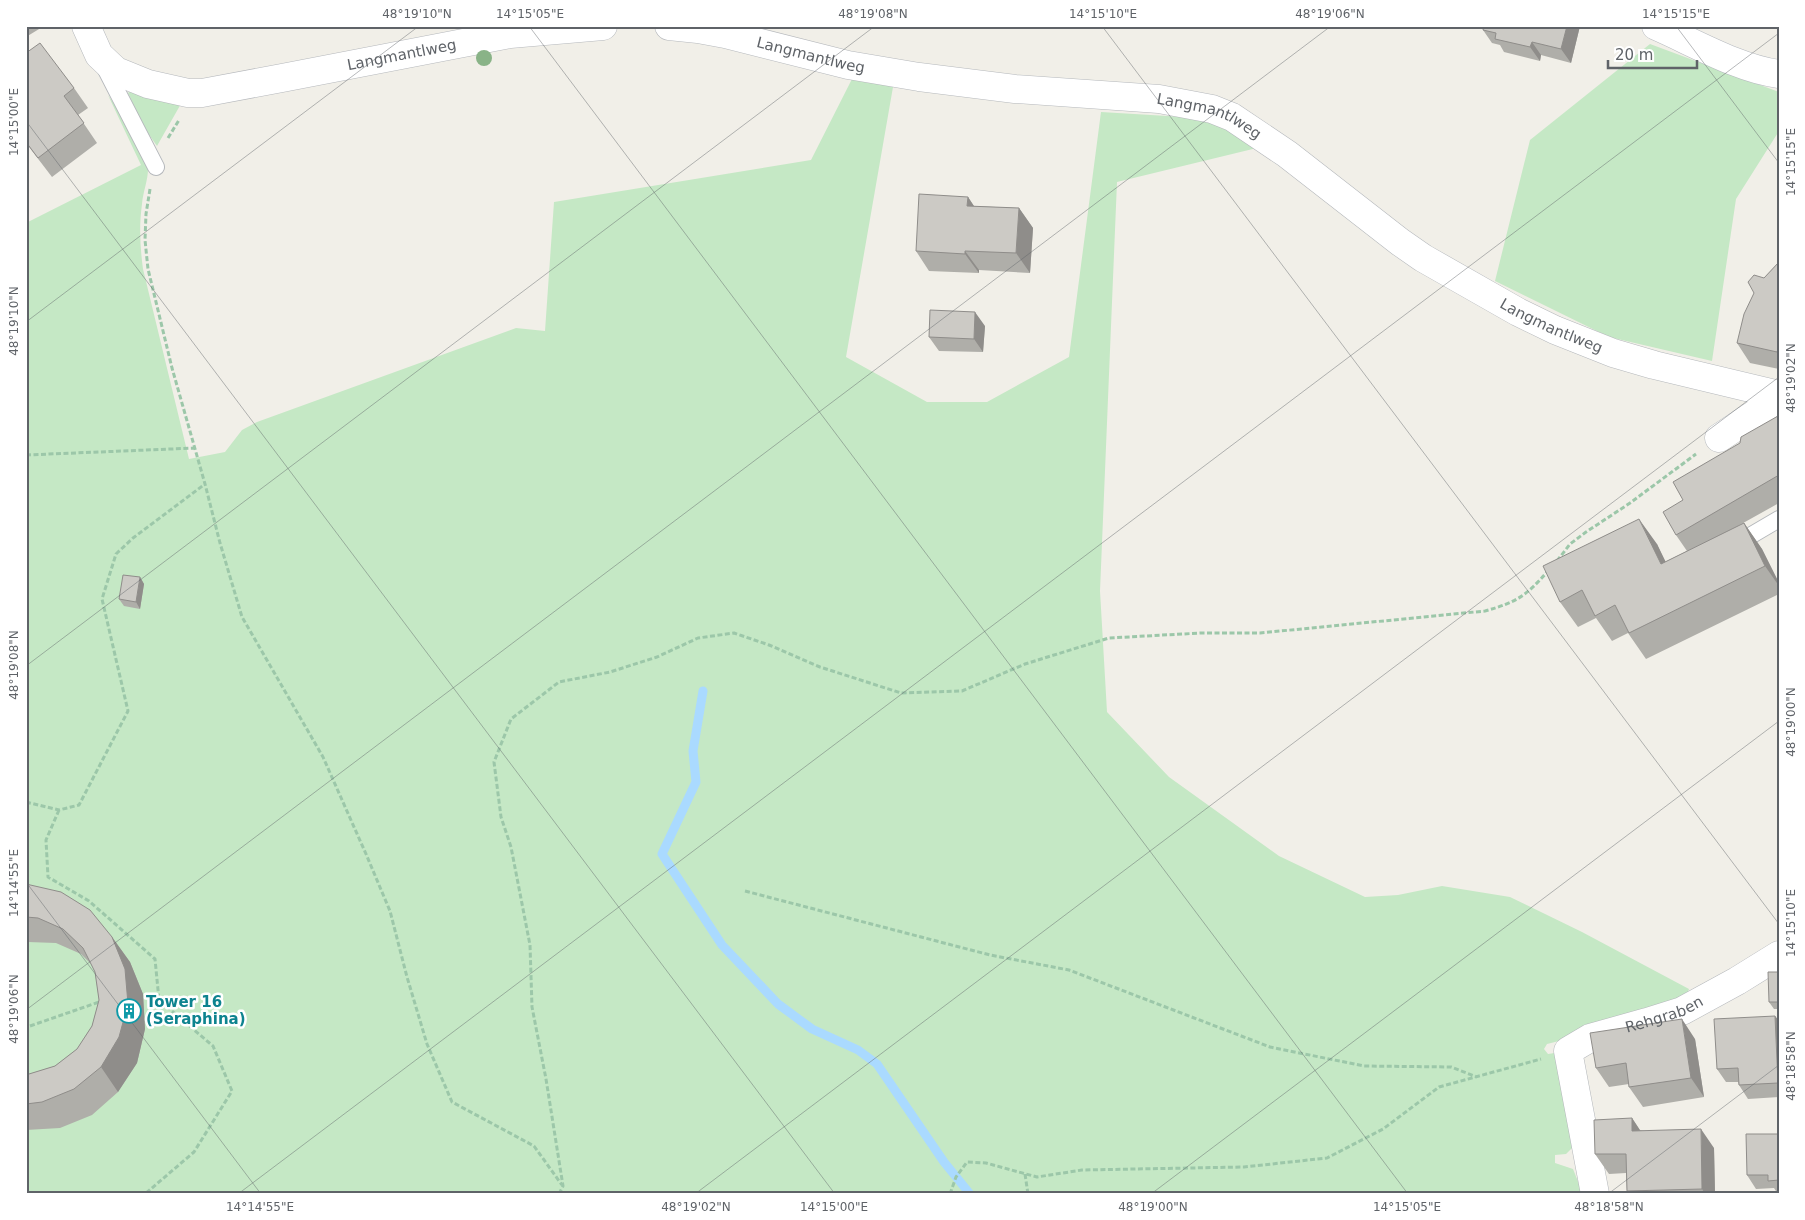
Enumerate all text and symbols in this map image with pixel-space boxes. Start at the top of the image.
text: 48°19'10"N [382,7,452,21]
text: 14°15'05"E [496,7,564,21]
text: 48°19'08"N [838,7,908,21]
text: 14°15'10"E [1069,7,1137,21]
text: 48°19'06"N [1295,7,1365,21]
text: 14°15'15"E [1642,7,1710,21]
street label: Langmantlweg [755,33,866,77]
street label: Langmantlweg [346,36,458,74]
scale bar [1608,38,1696,70]
text: 20 m [1615,46,1653,64]
text: 14°15'00"E [7,88,21,156]
street label: Langmantlweg [1155,90,1265,143]
text: 14°15'15"E [1784,128,1798,196]
text: 48°19'10"N [7,286,21,356]
street label: Langmantlweg [1497,295,1605,357]
text: 48°19'02"N [1784,343,1798,413]
text: 48°19'08"N [7,630,21,700]
text: 48°19'00"N [1784,687,1798,757]
text: 14°14'55"E [7,849,21,917]
text: 14°15'10"E [1784,889,1798,957]
text: 48°19'06"N [7,974,21,1044]
street label: Rehgraben [1623,992,1706,1037]
place label: Tower 16 (Seraphina) [146,993,246,1028]
building icon: Tower 16 (Seraphina) [116,998,142,1024]
text: 48°18'58"N [1784,1031,1798,1101]
text: 14°14'55"E [226,1200,294,1214]
text: 48°19'02"N [661,1200,731,1214]
text: 14°15'00"E [800,1200,868,1214]
text: 48°19'00"N [1118,1200,1188,1214]
text: 14°15'05"E [1373,1200,1441,1214]
text: 48°18'58"N [1574,1200,1644,1214]

